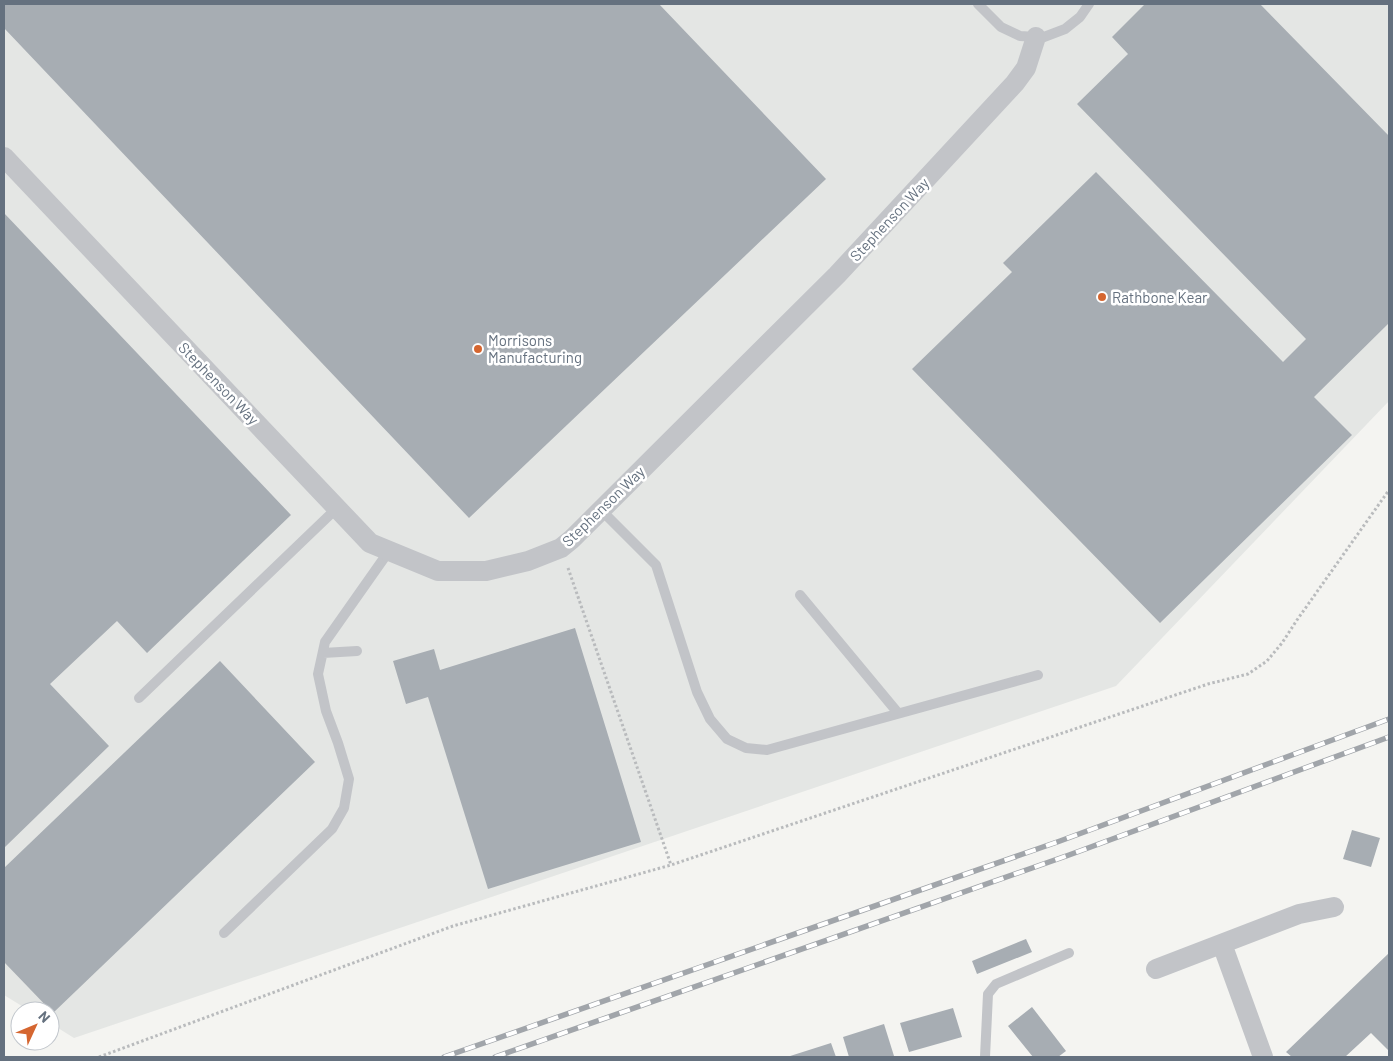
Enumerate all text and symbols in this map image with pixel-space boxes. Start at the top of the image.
street label: Stephenson Way [846,173,932,265]
place label: Rathbone Kear [1112,288,1208,306]
marker: Rathbone Kear [1096,291,1108,303]
place label: Morrisons Manufacturing [488,331,582,366]
street label: Stephenson Way [175,338,263,428]
marker: Morrisons Manufacturing [472,343,484,355]
street label: Stephenson Way [558,462,648,550]
north arrow [10,1001,60,1051]
text: N [35,1007,54,1026]

